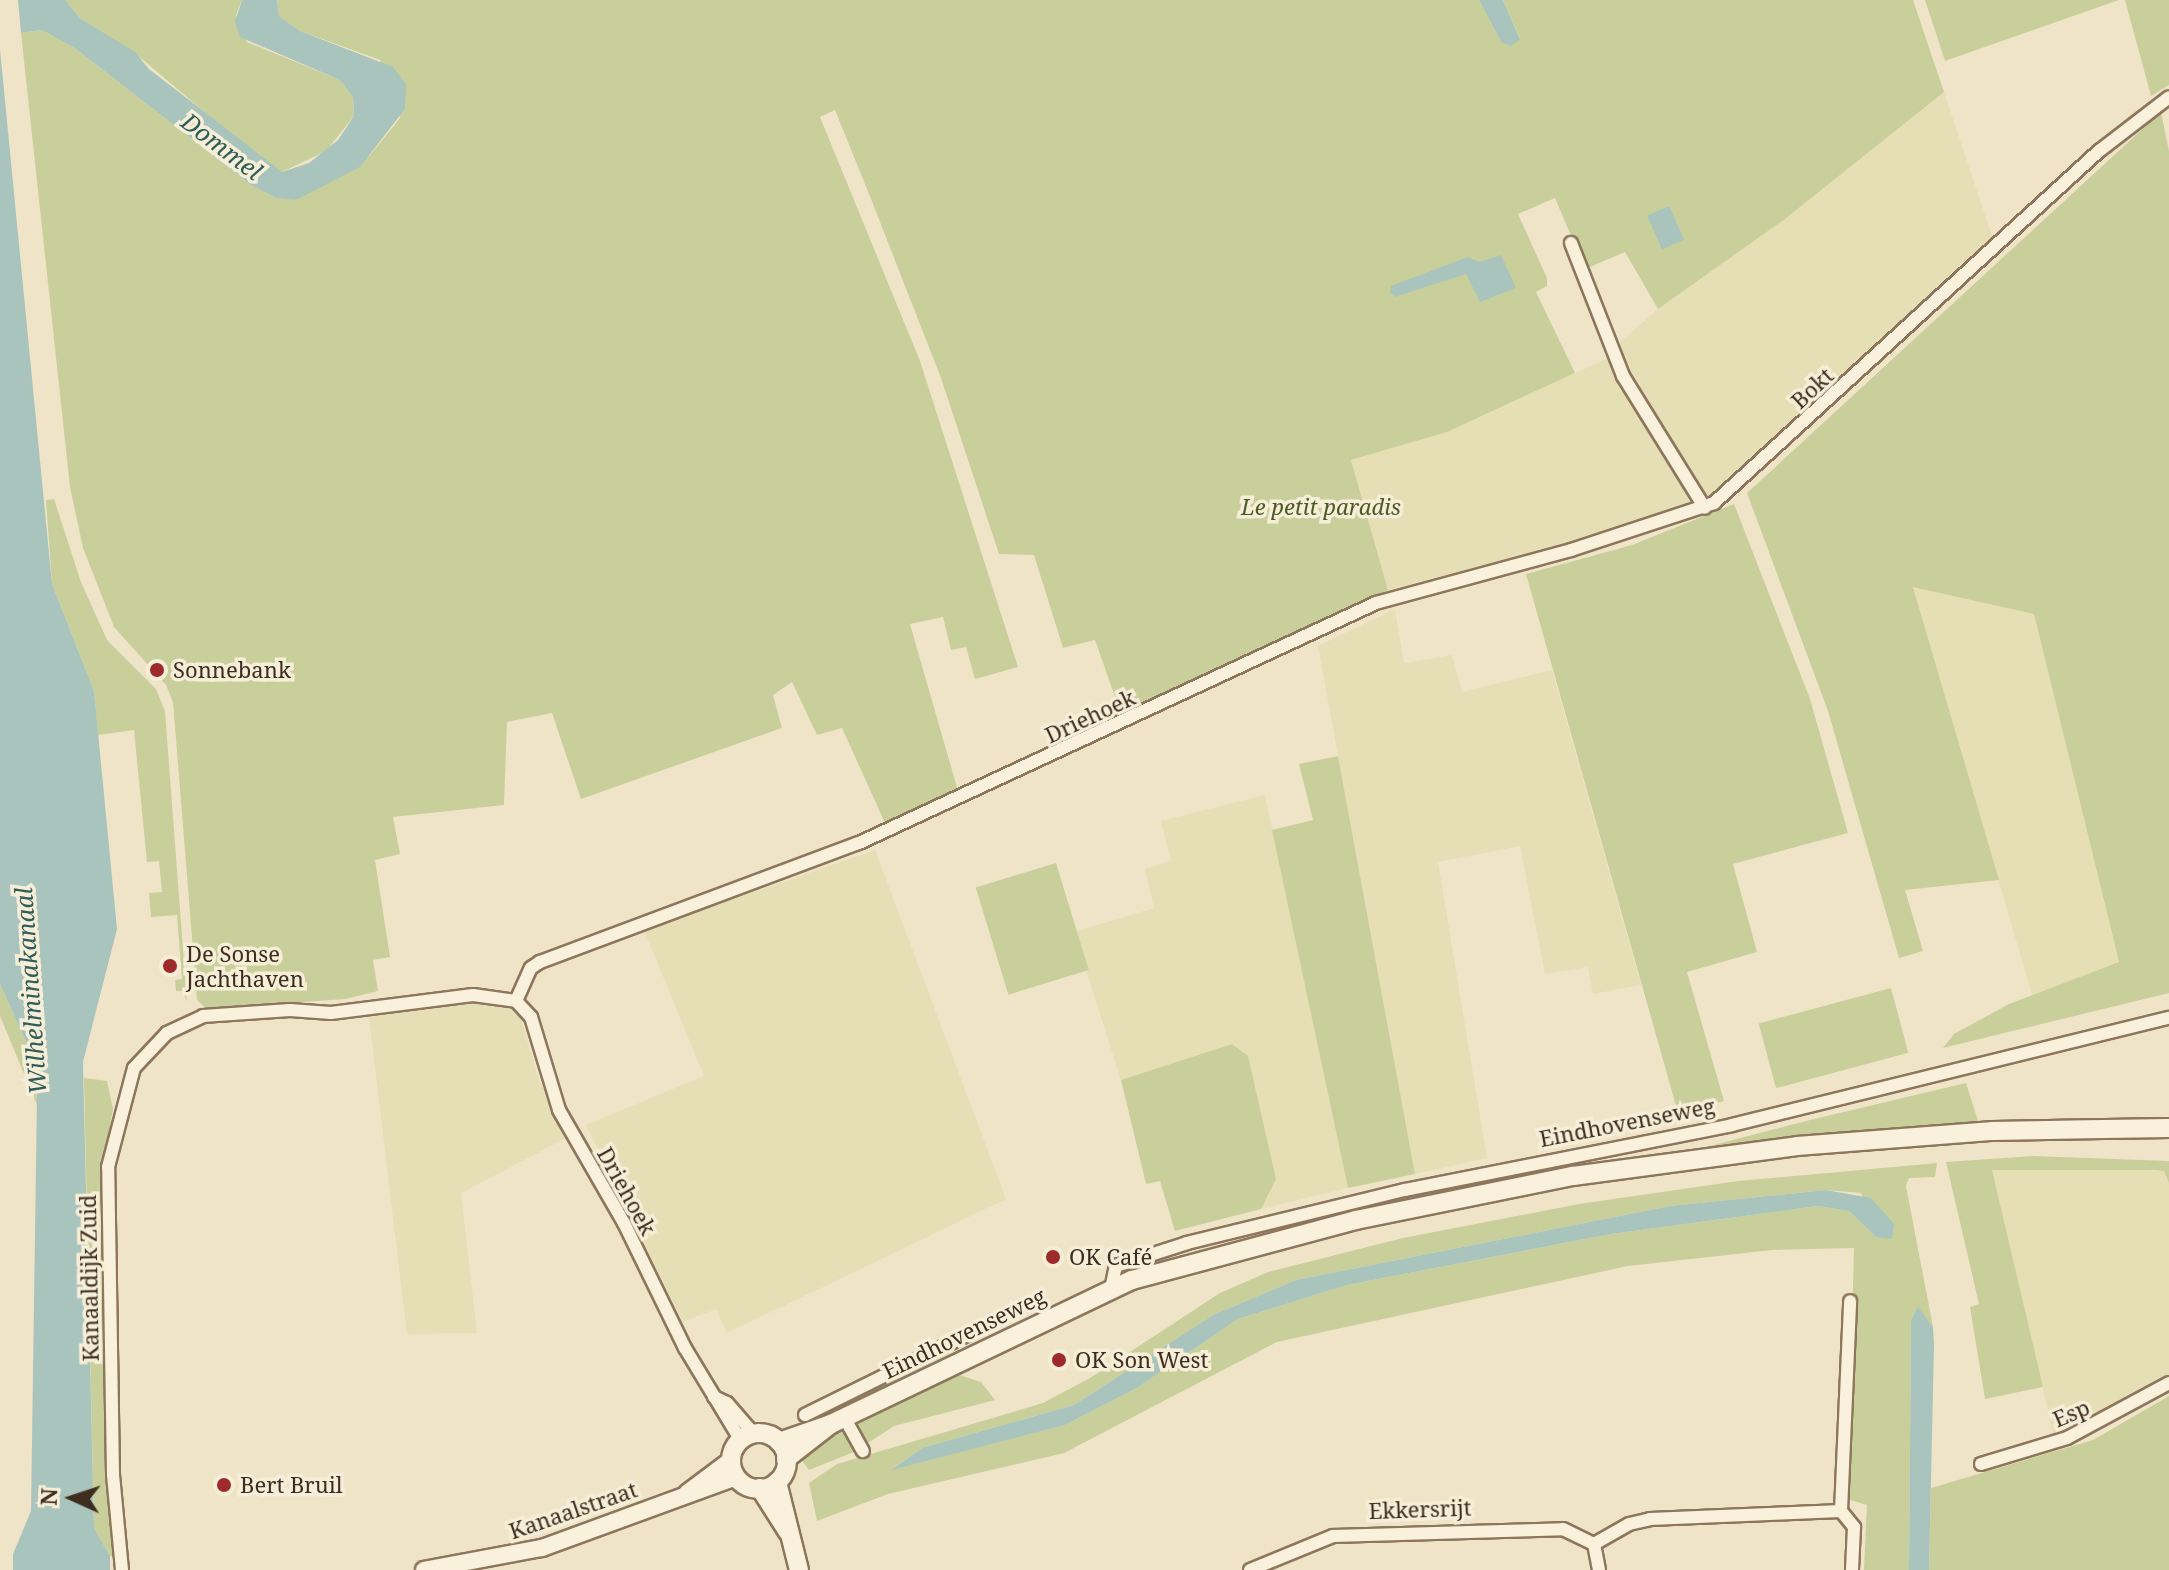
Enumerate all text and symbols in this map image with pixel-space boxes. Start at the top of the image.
water label: Dommel [176,106,268,186]
street label: Bokt [1786,362,1838,414]
park label: Le petit paradis [1241,494,1401,520]
place label: Sonnebank [173,657,291,683]
marker: Sonnebank [148,661,166,679]
street label: Driehoek [1041,684,1139,748]
water label: Wilhelminakanaal [8,887,52,1095]
place label: De Sonse Jachthaven [186,940,304,992]
marker: De Sonse Jachthaven [161,957,179,975]
street label: Eindhovenseweg [1537,1092,1717,1152]
street label: Driehoek [592,1142,662,1240]
street label: Kanaaldijk Zuid [74,1194,104,1362]
place label: OK Café [1069,1244,1152,1270]
marker: OK Café [1044,1248,1062,1266]
street label: Eindhovenseweg [878,1282,1050,1384]
place label: OK Son West [1075,1347,1208,1373]
marker: OK Son West [1050,1351,1068,1369]
street label: Esp [2049,1394,2093,1432]
north arrow [32,1458,112,1538]
place label: Bert Bruil [240,1472,343,1498]
marker: Bert Bruil [215,1476,233,1494]
street label: Kanaalstraat [506,1476,640,1544]
text: N [33,1487,63,1506]
street label: Ekkersrijt [1368,1494,1472,1524]

